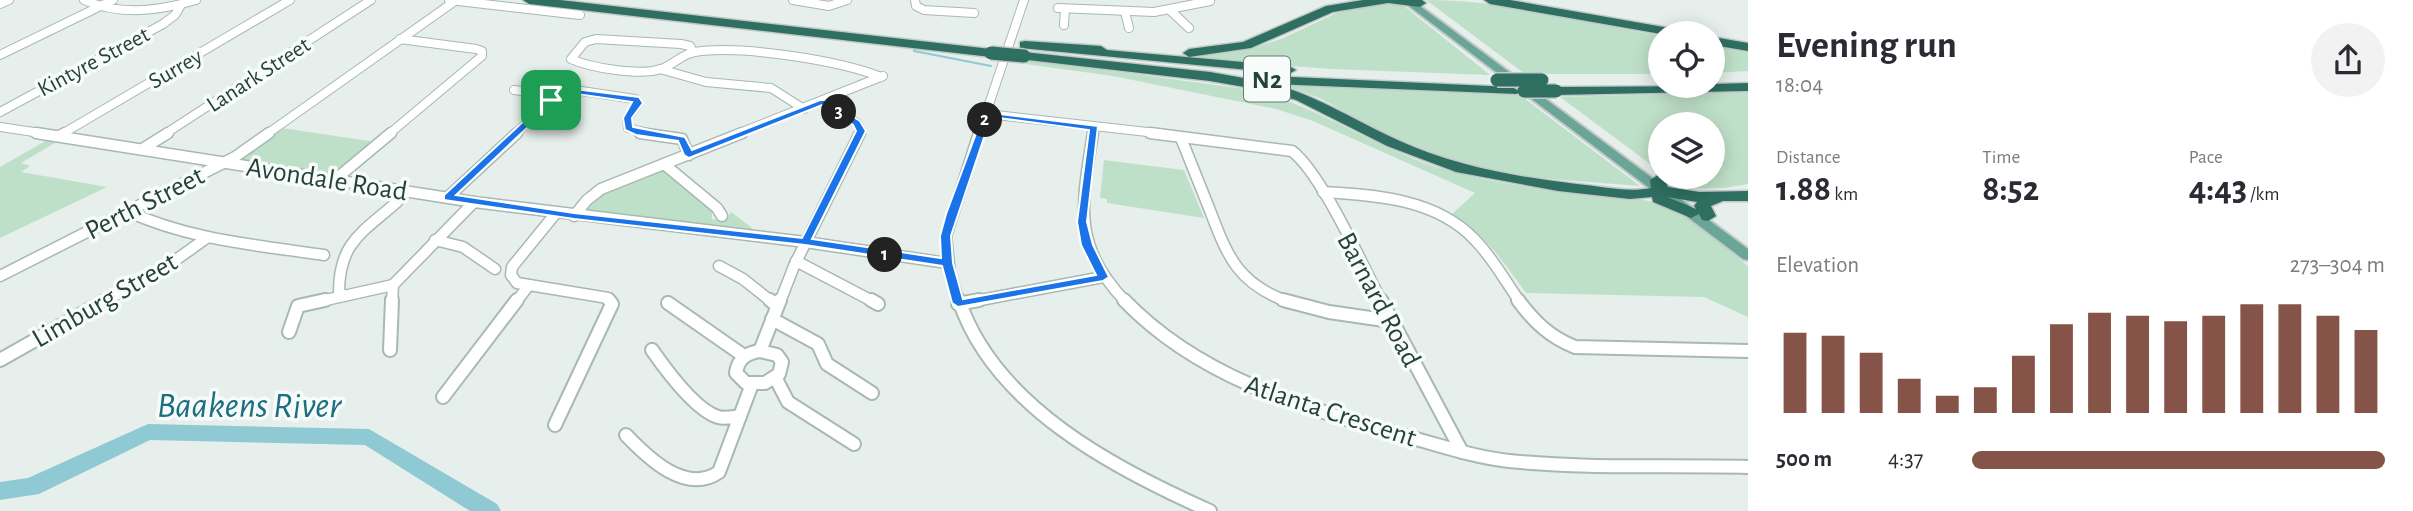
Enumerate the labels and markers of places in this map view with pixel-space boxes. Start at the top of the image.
pin [521,70,581,130]
pin: 3 [822,94,856,130]
pin: 2 [968,102,1002,138]
pin: 1 [868,238,903,272]

